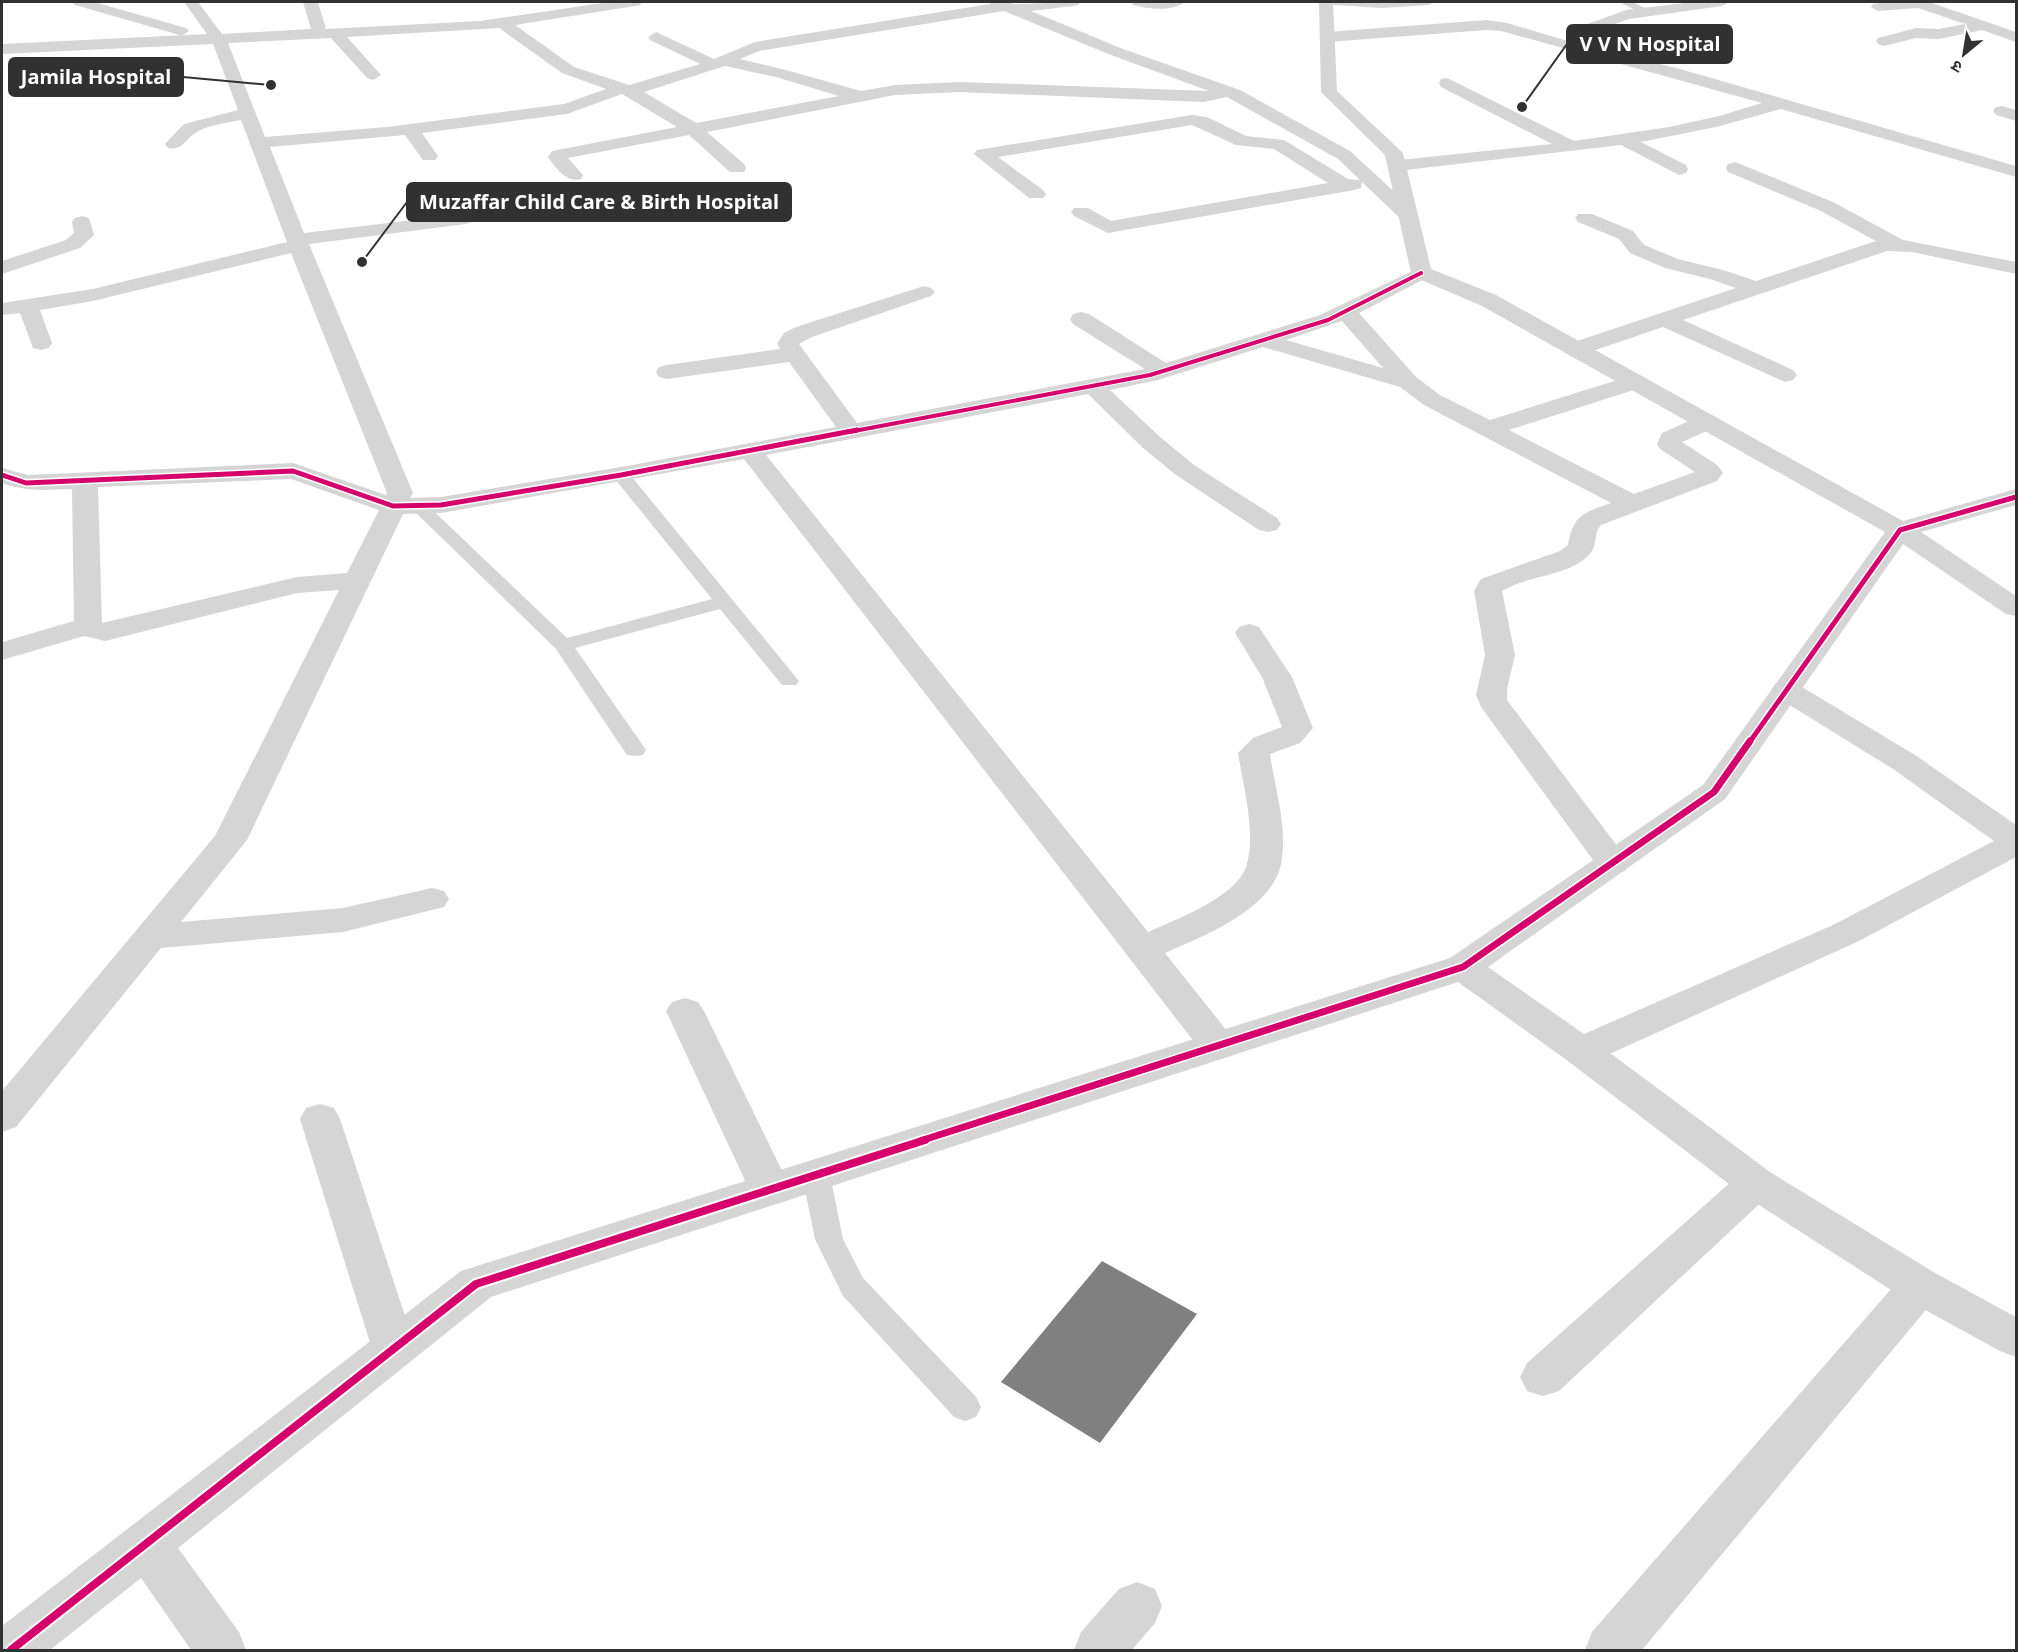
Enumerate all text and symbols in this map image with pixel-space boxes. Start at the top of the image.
north arrow [1934,24,1994,84]
callout: V V N Hospital [1567,25,1732,63]
text: V V N Hospital [1580,30,1720,57]
text: उ [1946,55,1966,79]
callout: Jamila Hospital [9,58,183,96]
text: Jamila Hospital [19,63,171,90]
callout: Muzaffar Child Care & Birth Hospital [407,183,791,221]
text: Muzaffar Child Care & Birth Hospital [419,188,779,215]

